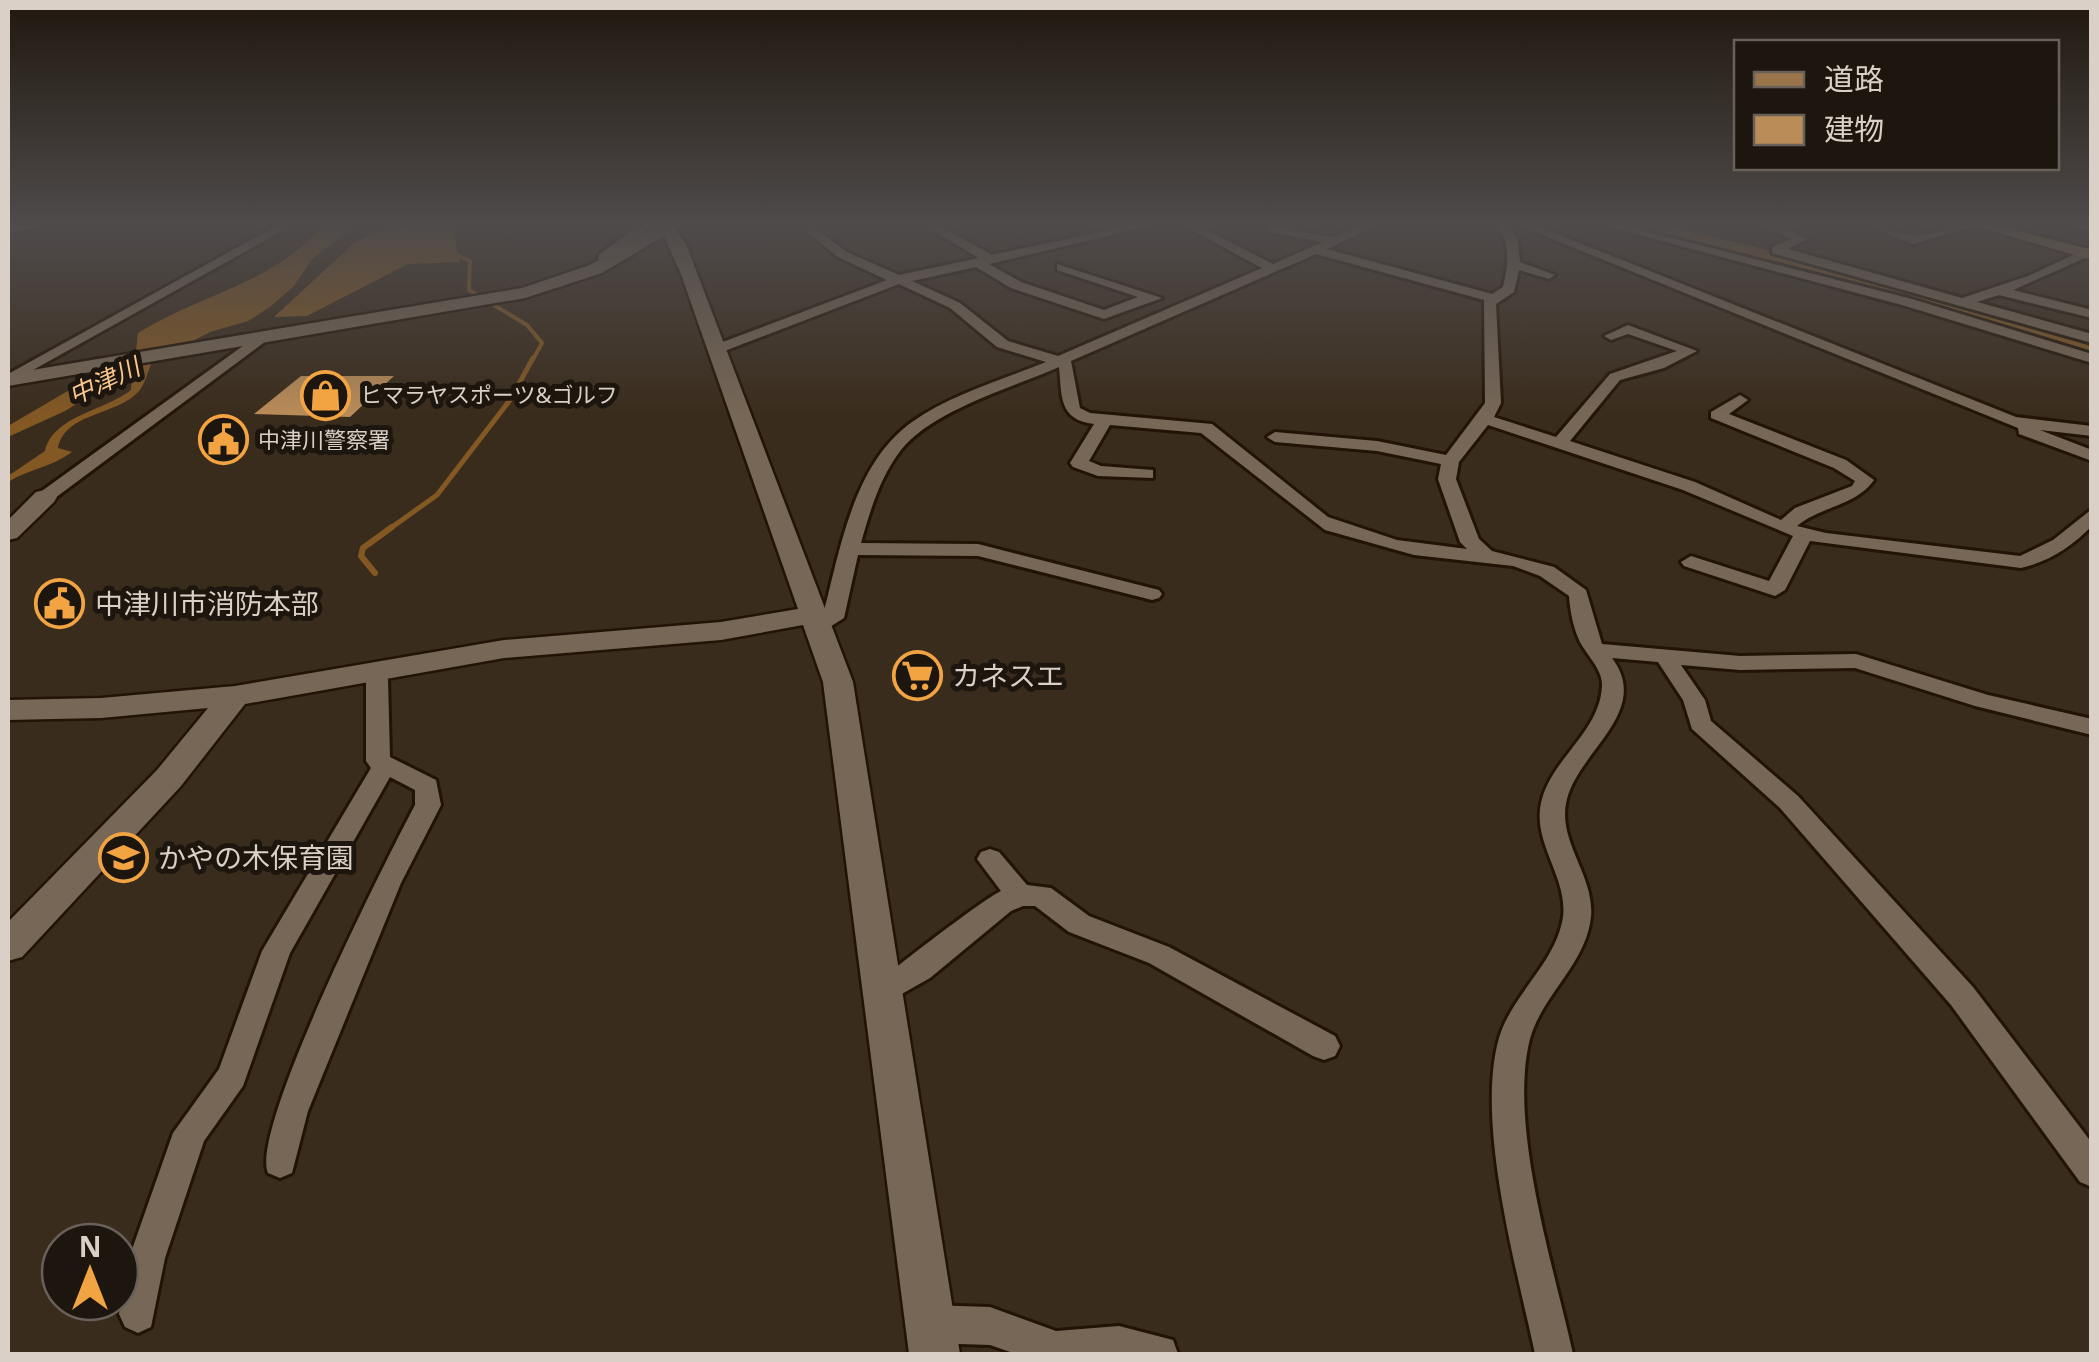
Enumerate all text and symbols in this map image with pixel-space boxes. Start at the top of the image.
legend [1734,40,2059,170]
text: 道路 [1824,58,1884,99]
text: 建物 [1824,108,1884,149]
water label: 中津川 [62,348,147,411]
shop icon: ヒマラヤスポーツ&ゴルフ [299,369,351,421]
place label: ヒマラヤスポーツ&ゴルフ [360,379,618,409]
public building icon: 中津川警察署 [197,414,249,466]
place label: 中津川警察署 [258,424,390,454]
public building icon: 中津川市消防本部 [34,578,86,630]
place label: 中津川市消防本部 [95,584,319,622]
supermarket icon: カネスエ [891,650,943,702]
place label: カネスエ [952,656,1064,694]
school or university icon: かやの木保育園 [97,832,149,884]
place label: かやの木保育園 [158,838,354,876]
north arrow [40,1222,140,1322]
text: N [79,1227,101,1265]

